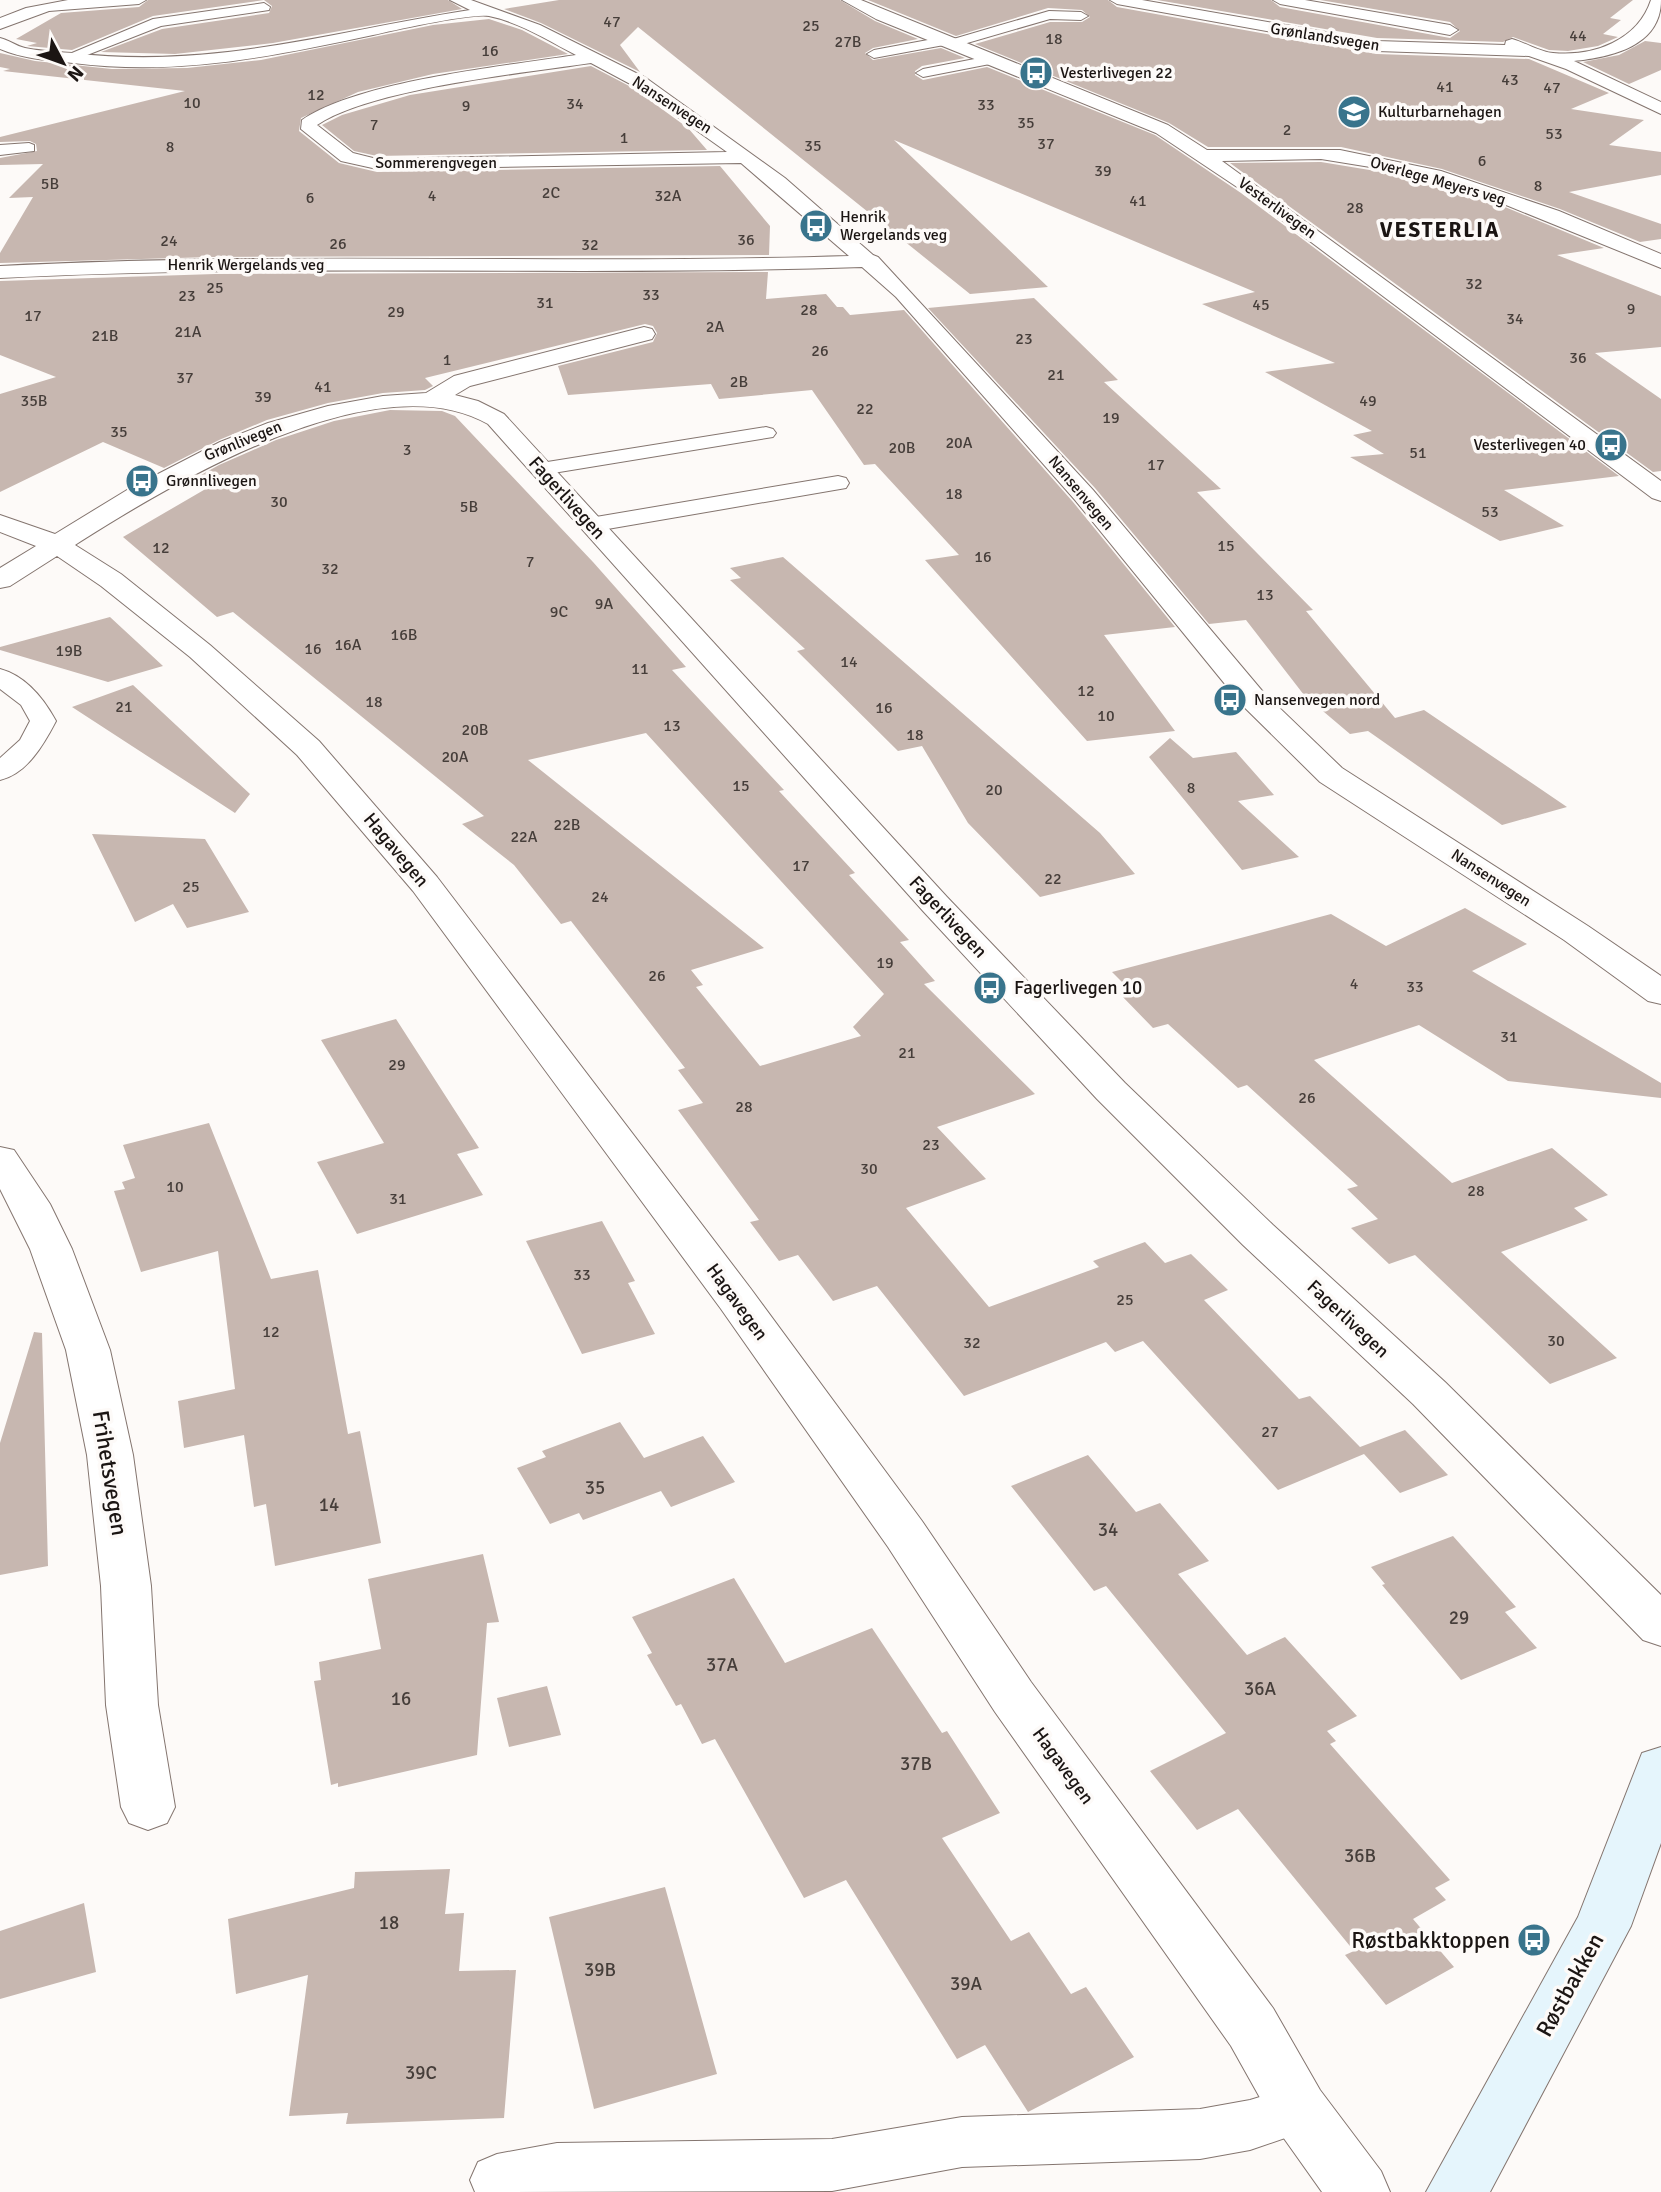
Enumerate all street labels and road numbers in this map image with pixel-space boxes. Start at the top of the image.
street label: Grønlandsvegen [1269,18,1381,56]
street label: Nansenvegen [628,72,716,138]
street label: Overlege Meyers veg [1368,152,1508,210]
street label: Sommerengvegen [375,153,497,173]
street label: Vesterlivegen [1234,173,1320,243]
street label: Henrik Wergelands veg [168,255,324,275]
street label: Grønlivegen [201,416,285,466]
street label: Fagerlivegen [523,451,611,545]
street label: Nansenvegen [1044,452,1118,534]
street label: Hagavegen [358,808,434,892]
street label: Nansenvegen [1447,845,1535,911]
street label: Fagerlivegen [904,871,992,963]
street label: Hagavegen [701,1259,773,1345]
street label: Fagerlivegen [1302,1275,1394,1363]
street label: Frihetsvegen [86,1408,134,1538]
street label: Hagavegen [1027,1723,1099,1809]
street label: Røstbakken [1530,1928,1610,2042]

